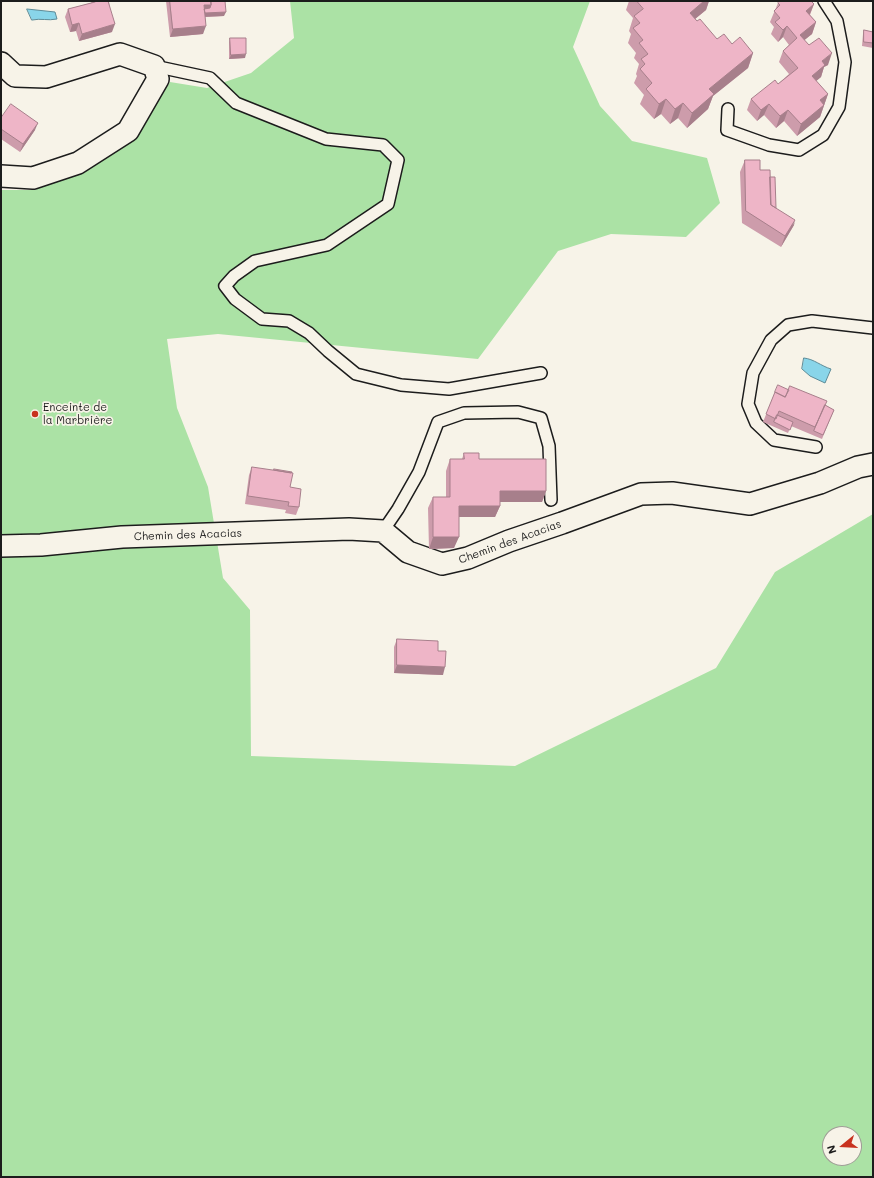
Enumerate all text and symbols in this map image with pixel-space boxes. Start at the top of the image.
place label: Enceinte de la Marbrière [43,401,112,427]
marker: Enceinte de la Marbrière [30,409,40,419]
street label: Chemin des Acacias [457,517,563,567]
street label: Chemin des Acacias [134,527,242,543]
north arrow [822,1126,862,1166]
text: N [823,1143,839,1156]

